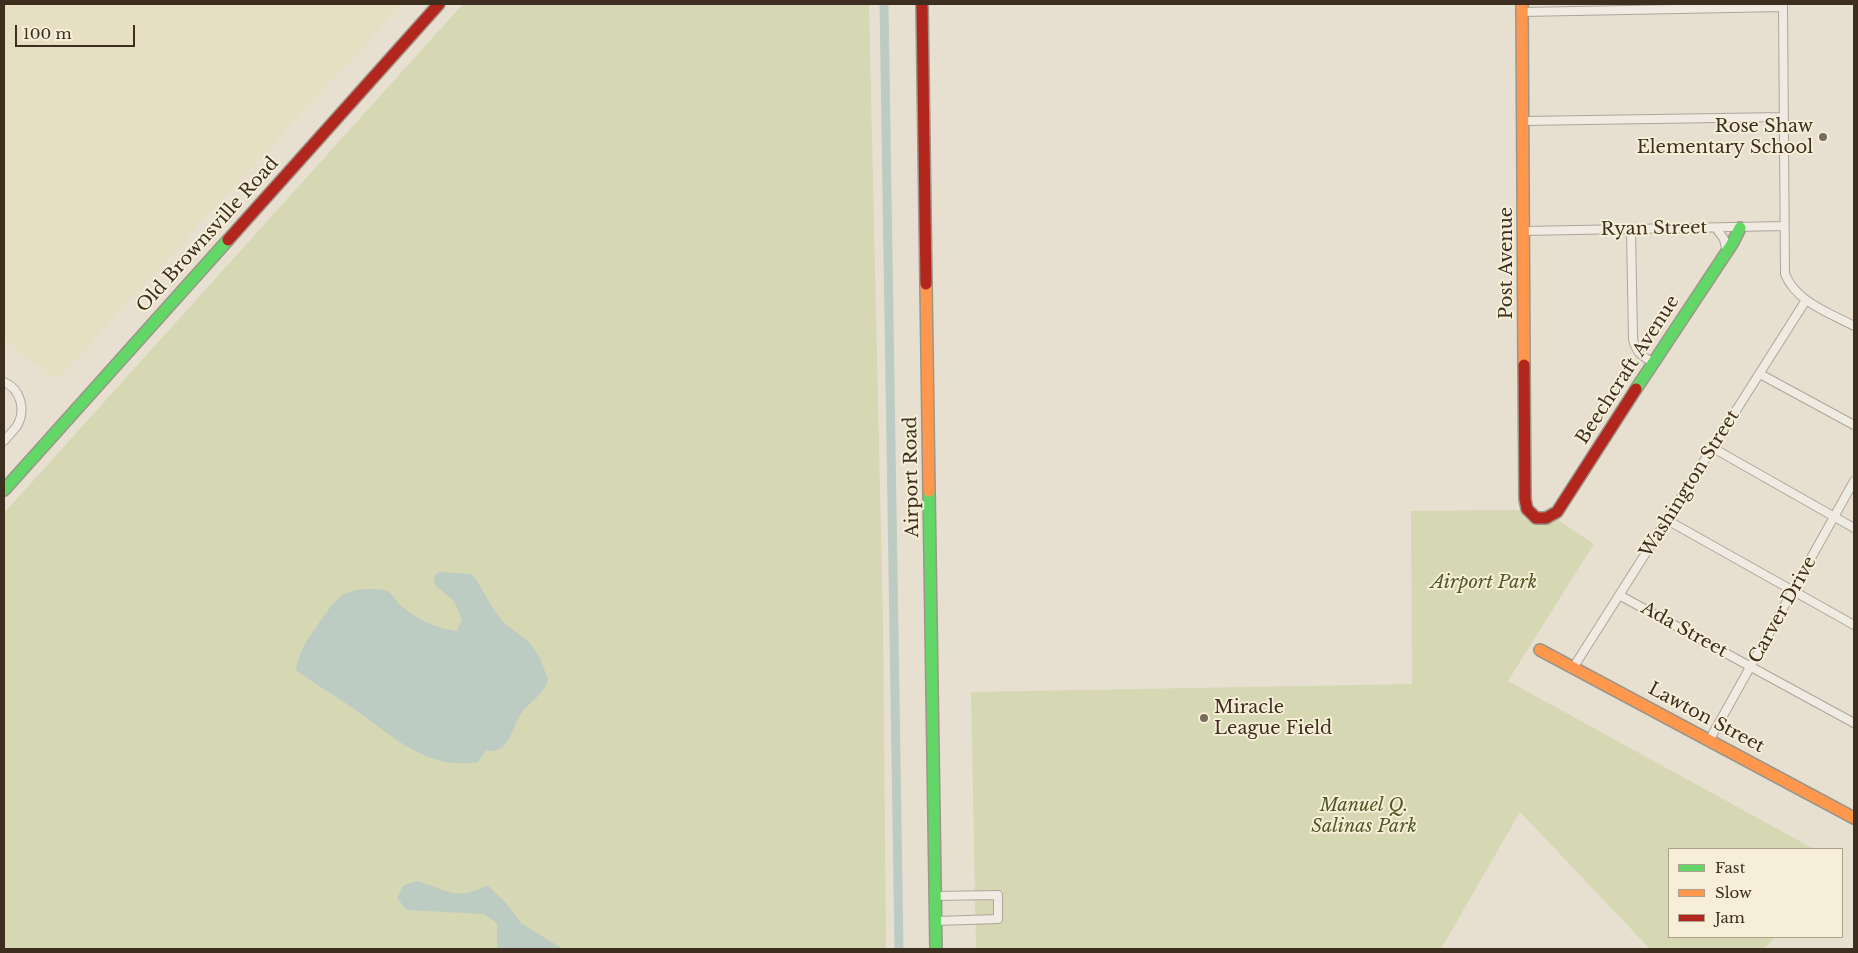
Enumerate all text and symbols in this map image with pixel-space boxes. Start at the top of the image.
scale bar [18,15,138,47]
text: 100 m [23,24,72,43]
place label: Rose Shaw Elementary School [1637,116,1813,158]
marker: Rose Shaw Elementary School [1817,131,1829,143]
street label: Old Brownsville Road [133,153,283,317]
street label: Post Avenue [1496,207,1518,319]
street label: Ryan Street [1601,217,1707,241]
street label: Beechcraft Avenue [1572,292,1684,448]
street label: Washington Street [1636,406,1744,562]
street label: Airport Road [900,416,924,538]
street label: Carver Drive [1745,553,1821,667]
park label: Airport Park [1431,572,1537,594]
street label: Ada Street [1637,598,1731,662]
street label: Lawton Street [1644,678,1768,758]
place label: Miracle League Field [1214,697,1332,740]
marker: Miracle League Field [1198,712,1210,724]
park label: Manuel Q. Salinas Park [1311,795,1417,838]
legend [1668,848,1843,938]
text: Fast [1715,858,1745,877]
text: Slow [1715,883,1752,902]
text: Jam [1715,908,1745,927]

